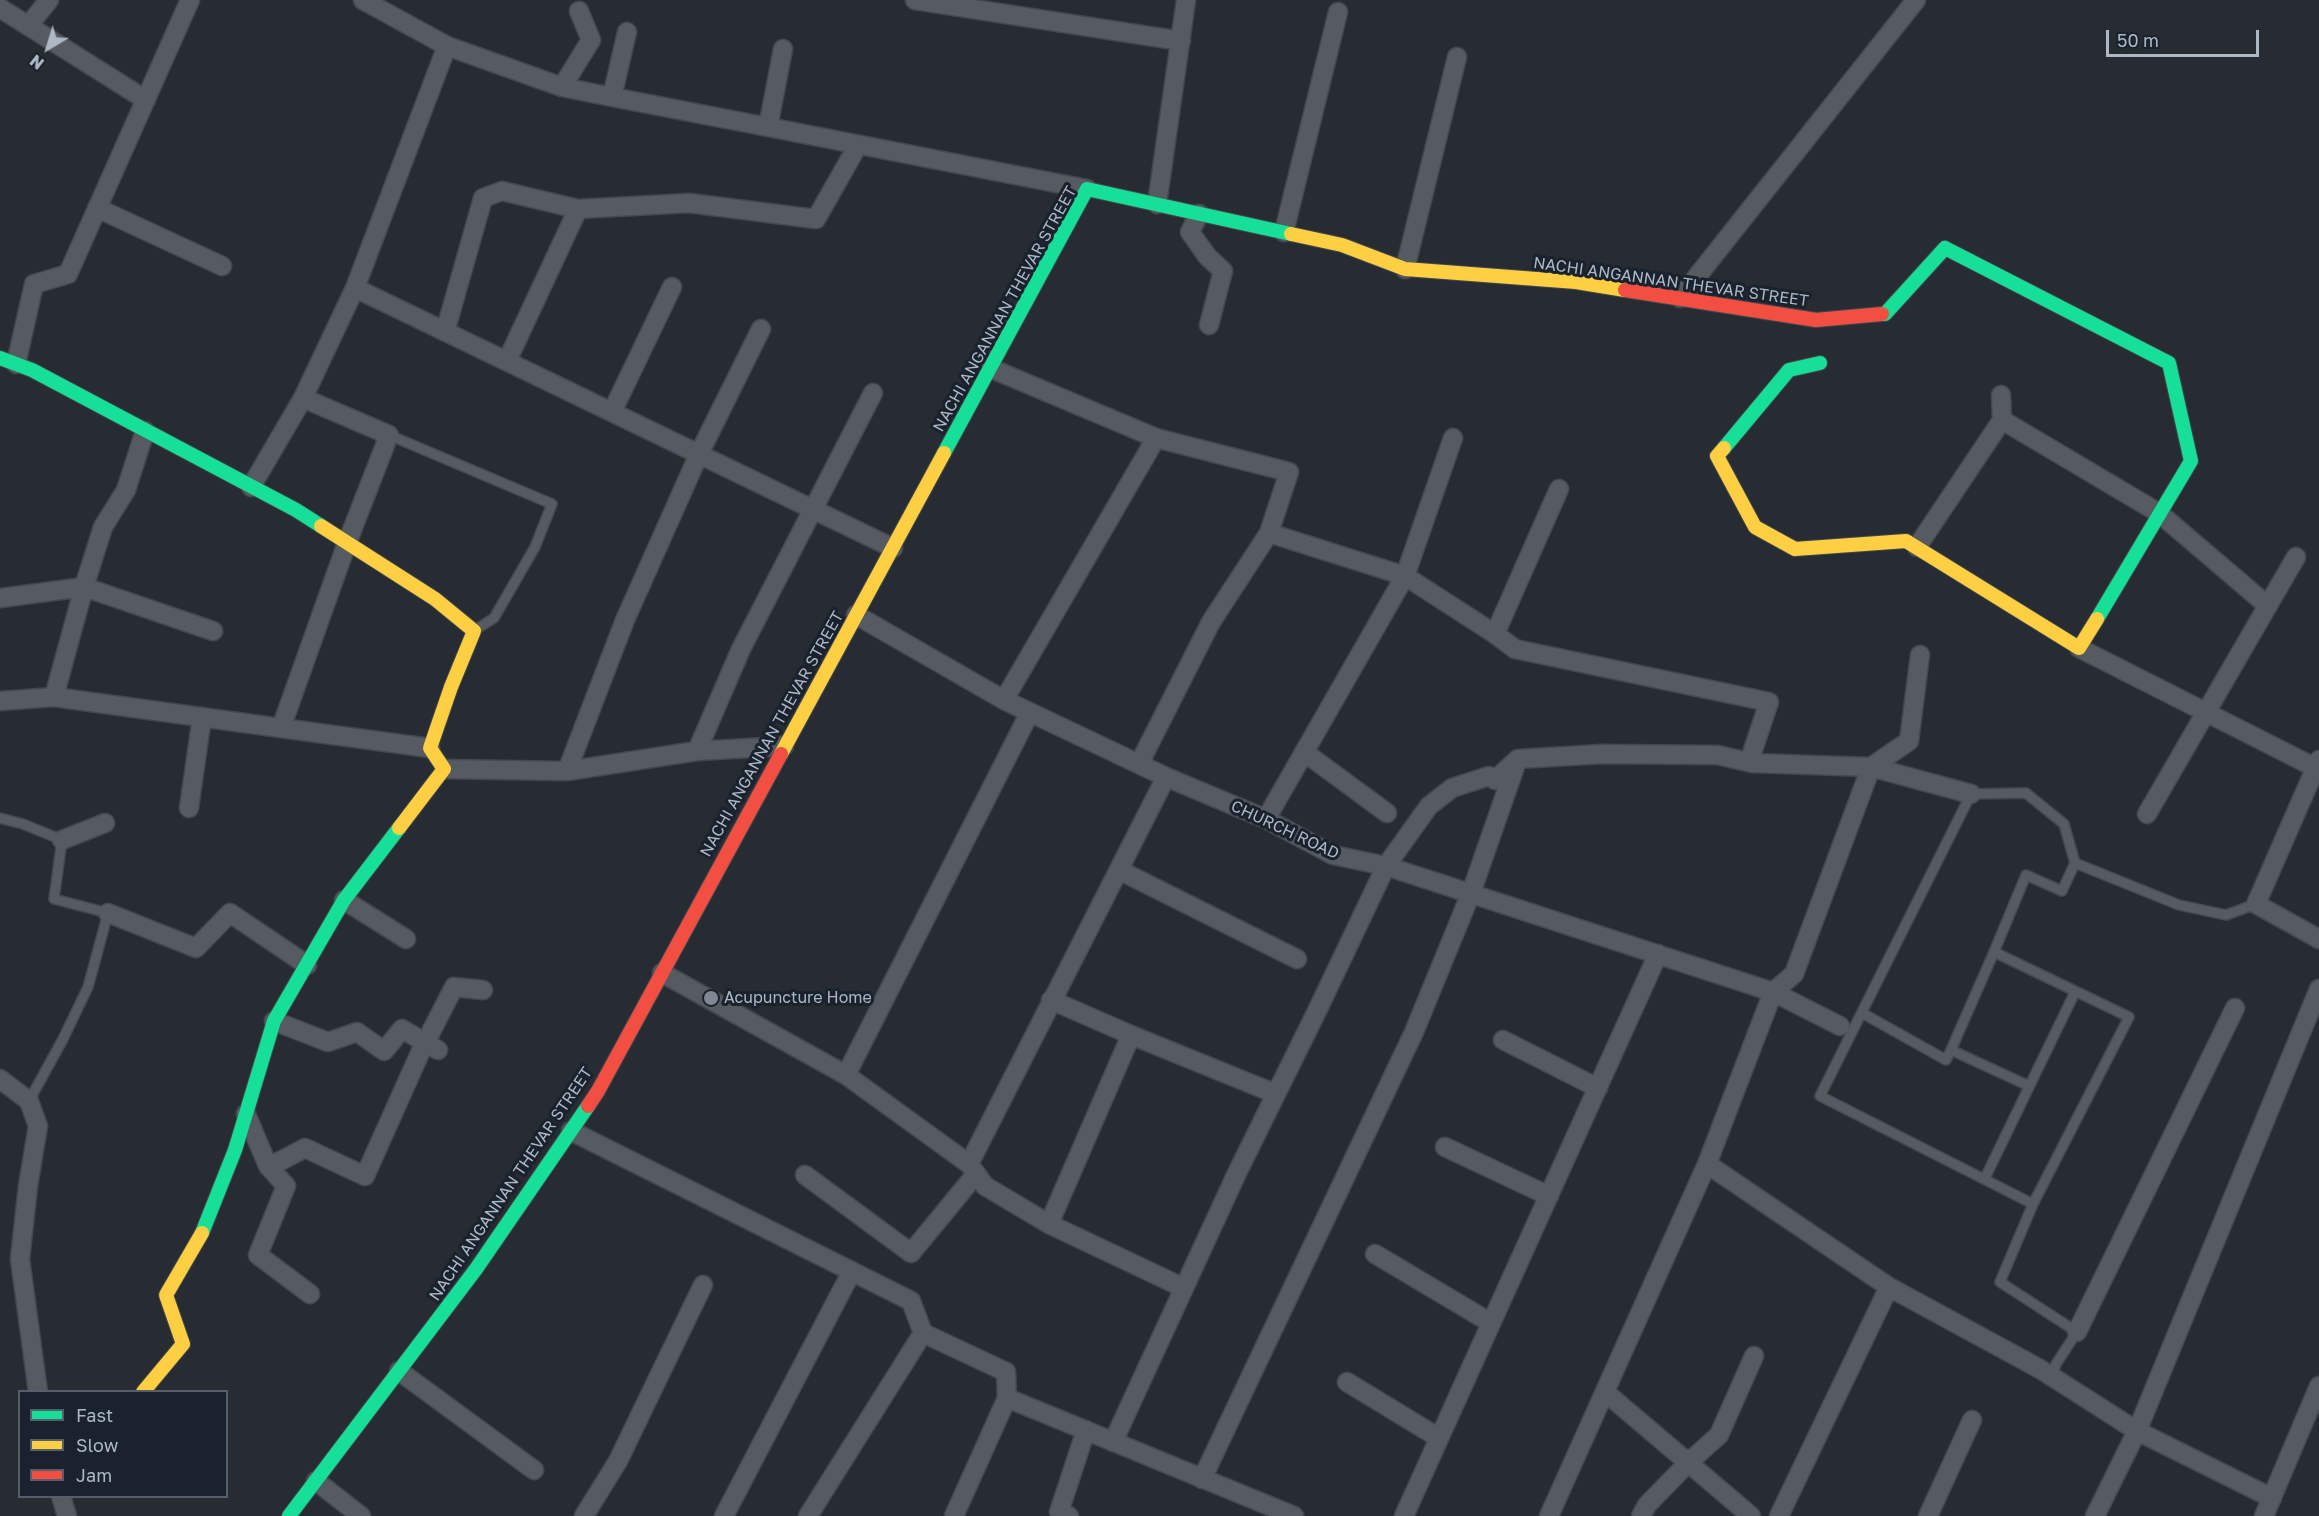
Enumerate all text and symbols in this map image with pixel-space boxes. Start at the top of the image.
north arrow [18,18,78,78]
scale bar [2109,18,2262,56]
text: 50 m [2117,29,2159,51]
text: N [26,51,48,74]
street label: NACHI ANGANNAN THEVAR STREET [929,183,1081,435]
street label: NACHI ANGANNAN THEVAR STREET [1532,253,1810,311]
street label: NACHI ANGANNAN THEVAR STREET [696,608,848,860]
street label: CHURCH ROAD [1228,797,1342,863]
place label: Acupuncture Home [724,988,872,1008]
marker: Acupuncture Home [702,989,720,1007]
street label: NACHI ANGANNAN THEVAR STREET [425,1064,597,1304]
legend [18,1390,228,1498]
text: Fast [76,1404,113,1426]
text: Slow [76,1434,118,1456]
text: Jam [76,1464,112,1486]

